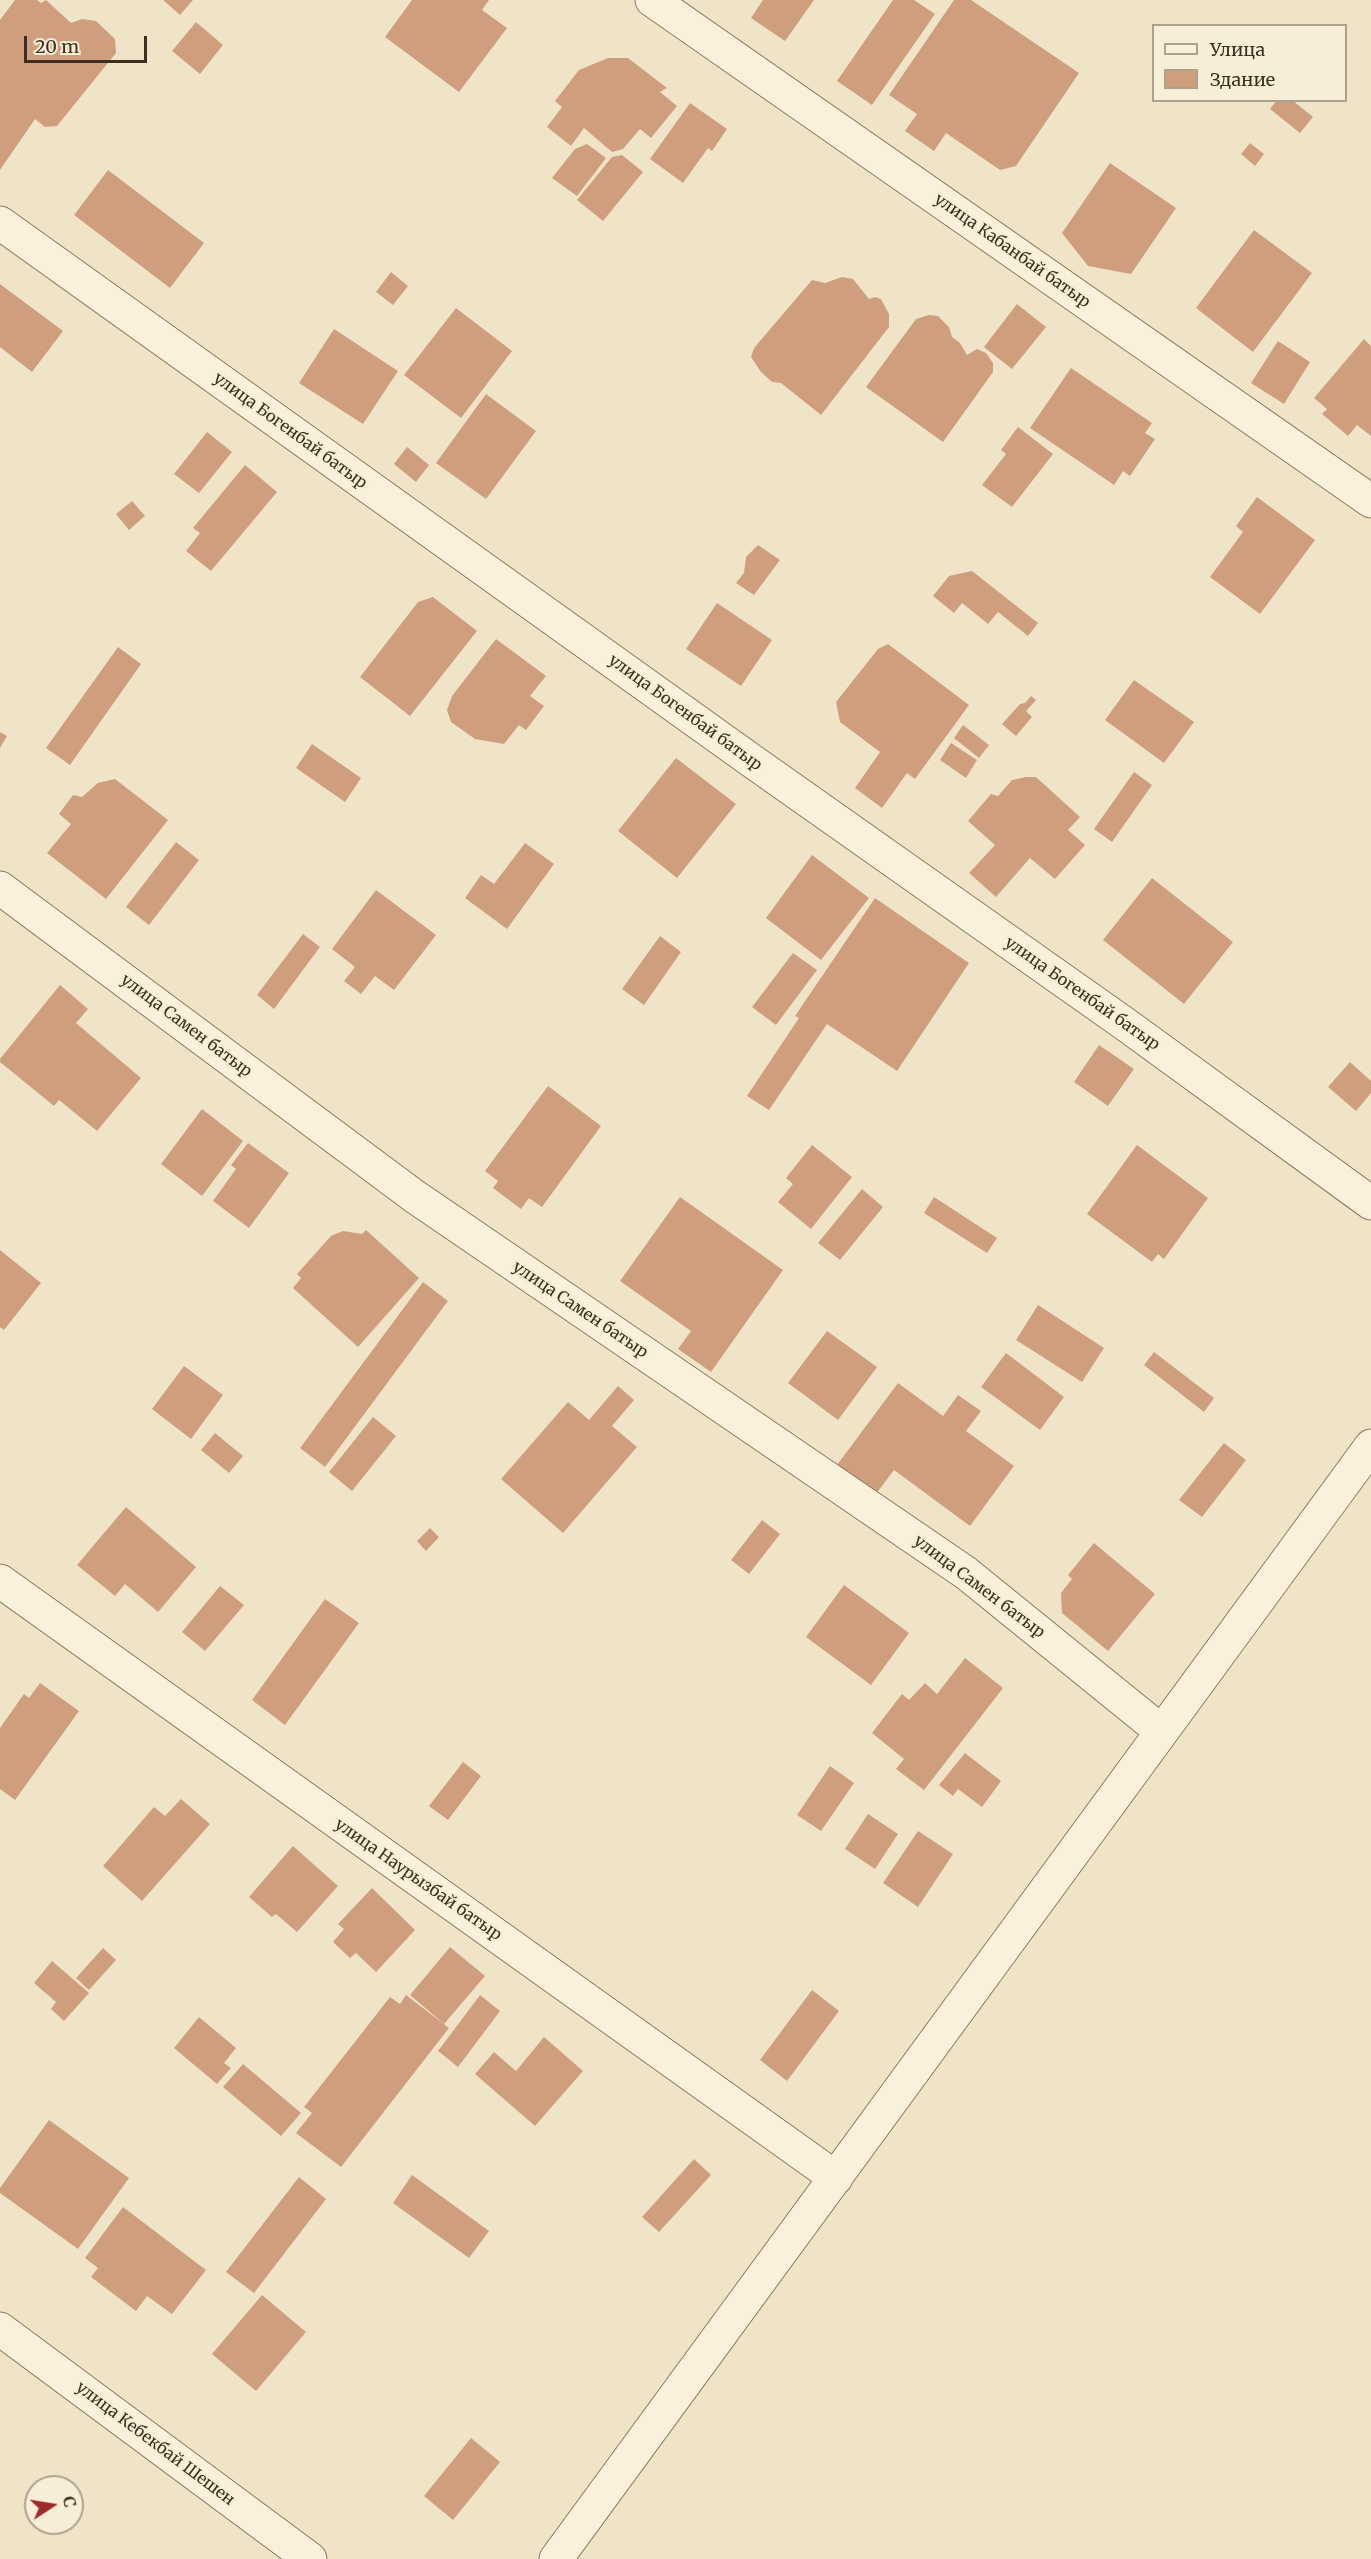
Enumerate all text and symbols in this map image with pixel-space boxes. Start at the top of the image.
scale bar [27,24,150,62]
legend [1152,24,1347,102]
text: 20 m [35,35,79,58]
text: Улица [1210,38,1265,61]
text: Здание [1210,68,1275,91]
street label: улица Кабанбай батыр [930,190,1094,312]
street label: улица Богенбай батыр [210,369,370,493]
street label: улица Богенбай батыр [605,651,765,775]
street label: улица Богенбай батыр [1001,933,1163,1055]
street label: улица Самен батыр [117,971,255,1081]
street label: улица Самен батыр [509,1258,651,1362]
street label: улица Самен батыр [910,1532,1048,1642]
street label: улица Наурызбай батыр [331,1815,505,1945]
street label: улица Кебекбай Шешен [72,2378,238,2510]
north arrow [24,2475,84,2535]
text: С [59,2494,81,2509]

